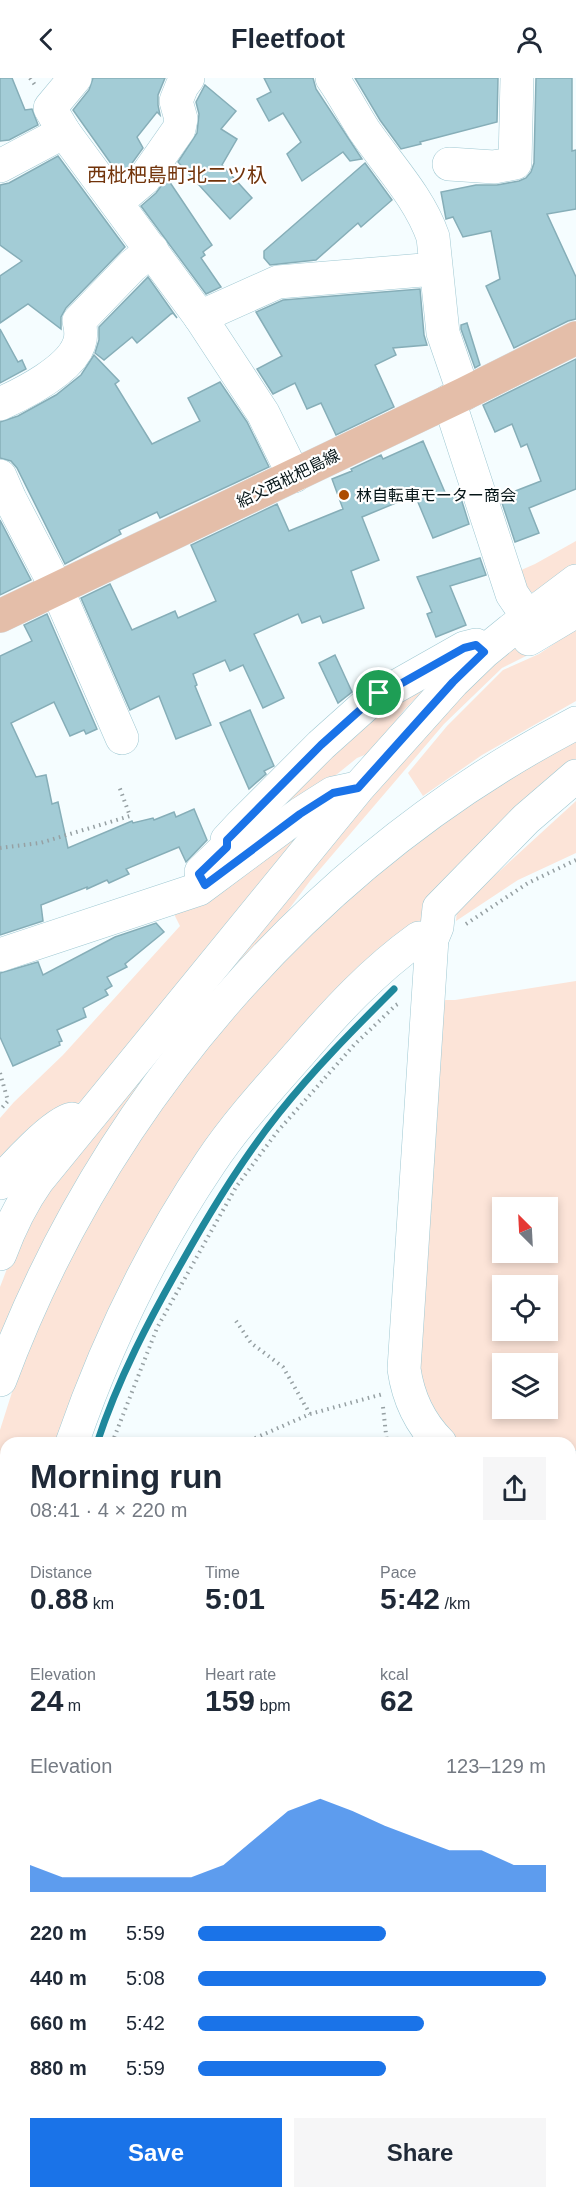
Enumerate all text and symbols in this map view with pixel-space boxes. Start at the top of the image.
icon: back [30,23,63,56]
icon: person [513,23,546,56]
text: Fleetfoot [231,24,345,54]
district label: 西枇杷島町北二ツ杁 [87,164,267,186]
street label: 給父西枇杷島線 [234,446,342,511]
place label: 林自転車モーター商会 [356,487,516,504]
marker: 林自転車モーター商会 [337,488,351,502]
pin [353,667,404,718]
icon: arrive [362,676,395,709]
north arrow [492,1197,558,1263]
map controls [492,1197,558,1419]
button: locate [492,1275,558,1341]
button: layers [492,1353,558,1419]
button: share [483,1457,546,1520]
text: Morning run [30,1458,222,1495]
text: 08:41 · 4 × 220 m [30,1499,187,1521]
text: Distance [30,1564,92,1581]
text: Time [205,1564,240,1581]
text: Pace [380,1564,416,1581]
text: 0.88 [30,1582,88,1615]
text: 5:01 [205,1582,265,1615]
text: 5:42 [380,1582,440,1615]
text: km [88,1595,114,1612]
text: /km [440,1595,470,1612]
text: Elevation [30,1666,96,1683]
text: Heart rate [205,1666,276,1683]
text: kcal [380,1666,408,1683]
text: 24 [30,1684,63,1717]
text: 159 [205,1684,255,1717]
text: 62 [380,1684,413,1717]
text: m [63,1697,81,1714]
text: bpm [255,1697,291,1714]
text: Elevation [30,1755,112,1777]
text: 123–129 m [446,1755,546,1777]
text: 220 m [30,1922,87,1944]
text: 5:59 [126,1922,165,1944]
text: 440 m [30,1967,87,1989]
text: 5:08 [126,1967,165,1989]
text: 660 m [30,2012,87,2034]
text: 5:42 [126,2012,165,2034]
text: 880 m [30,2057,87,2079]
text: 5:59 [126,2057,165,2079]
button: Save [30,2118,282,2187]
button: Share [294,2118,546,2187]

